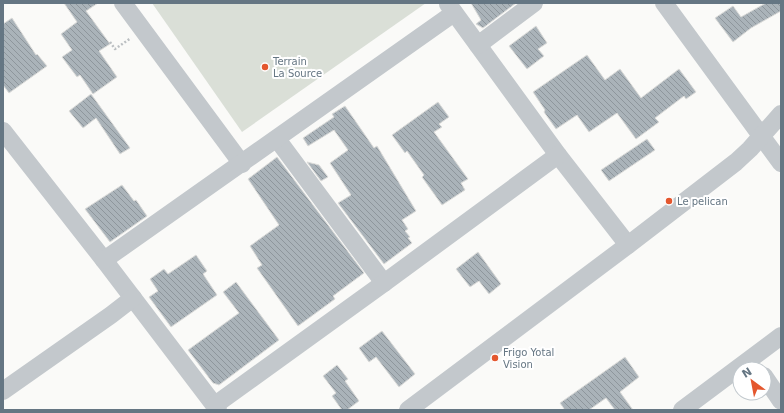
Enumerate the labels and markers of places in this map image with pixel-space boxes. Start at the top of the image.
place label: Terrain La Source [272,56,322,79]
marker: Terrain La Source [260,62,270,72]
marker: Le pelican [664,196,674,206]
place label: Le pelican [677,196,728,207]
place label: Frigo Yotal Vision [503,347,554,370]
marker: Frigo Yotal Vision [490,353,500,363]

